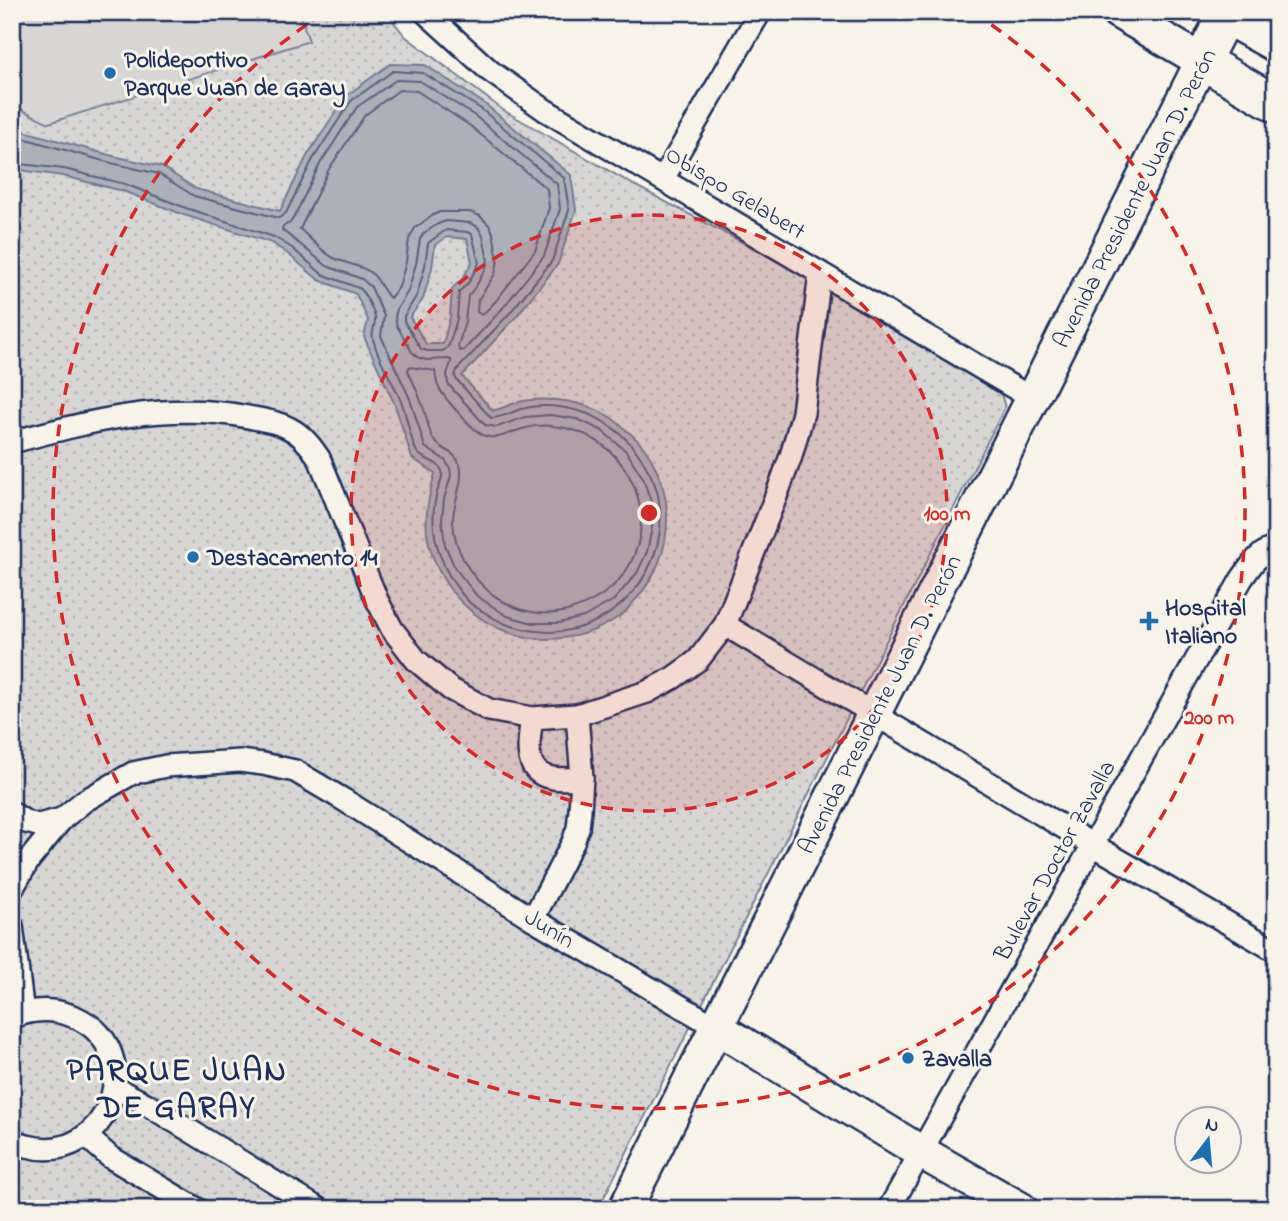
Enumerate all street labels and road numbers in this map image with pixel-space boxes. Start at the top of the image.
street label: Avenida Presidente Juan D. Perón [1045,43,1227,355]
street label: Obispo Gelabert [658,138,812,250]
street label: Avenida Presidente Juan D. Perón [790,549,972,861]
street label: Bulevar Doctor Zavalla [986,754,1126,969]
street label: Junín [517,901,581,959]

